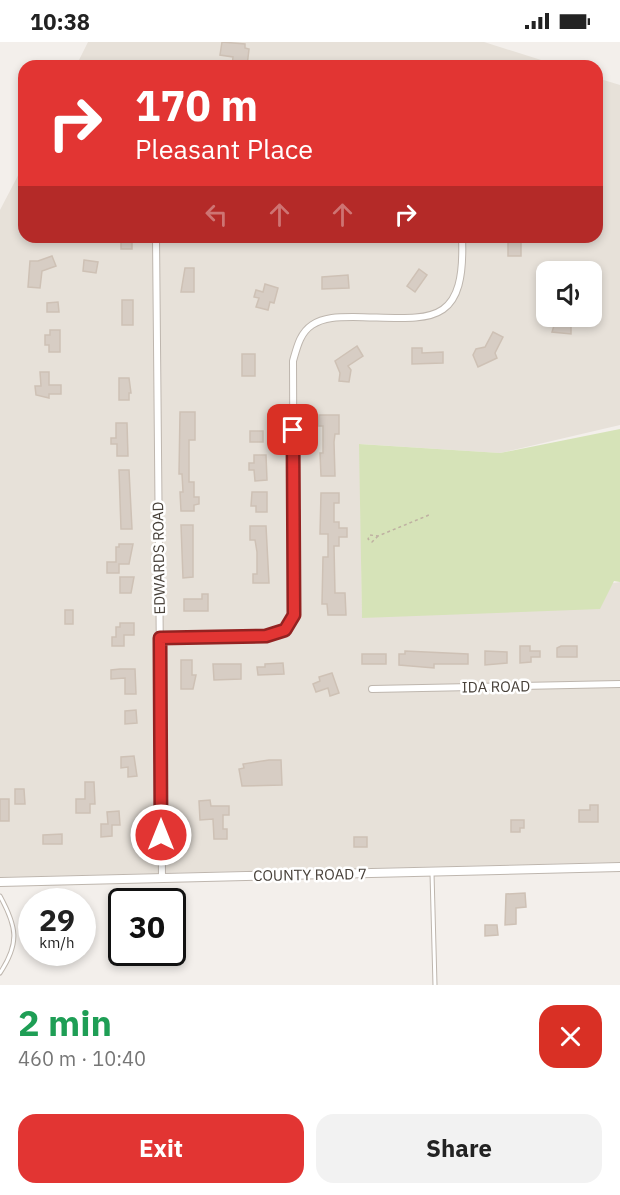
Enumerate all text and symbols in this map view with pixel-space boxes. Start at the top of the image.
text: 10:38 [30,7,90,36]
text: 170 m [135,78,258,133]
icon: right [36,84,114,162]
text: Pleasant Place [135,131,313,166]
icon: left [200,198,233,231]
icon: ahead [263,198,296,231]
icon: ahead [326,198,359,231]
icon: right [389,198,422,231]
map controls [536,261,602,327]
button: sound [536,261,602,327]
pin [267,404,318,455]
icon: arrive [276,413,309,446]
street label: EDWARDS ROAD [148,501,169,615]
street label: IDA ROAD [462,676,530,697]
position arrow [129,803,193,867]
street label: COUNTY ROAD 7 [253,864,367,885]
speed limit sign: 30 [108,888,186,966]
text: 29 [39,900,75,939]
text: km/h [39,933,75,952]
text: 2 min [18,999,112,1046]
button: close [539,1005,602,1068]
text: 460 m · 10:40 [18,1045,146,1072]
button: Exit [18,1114,304,1183]
button: Share [316,1114,602,1183]

